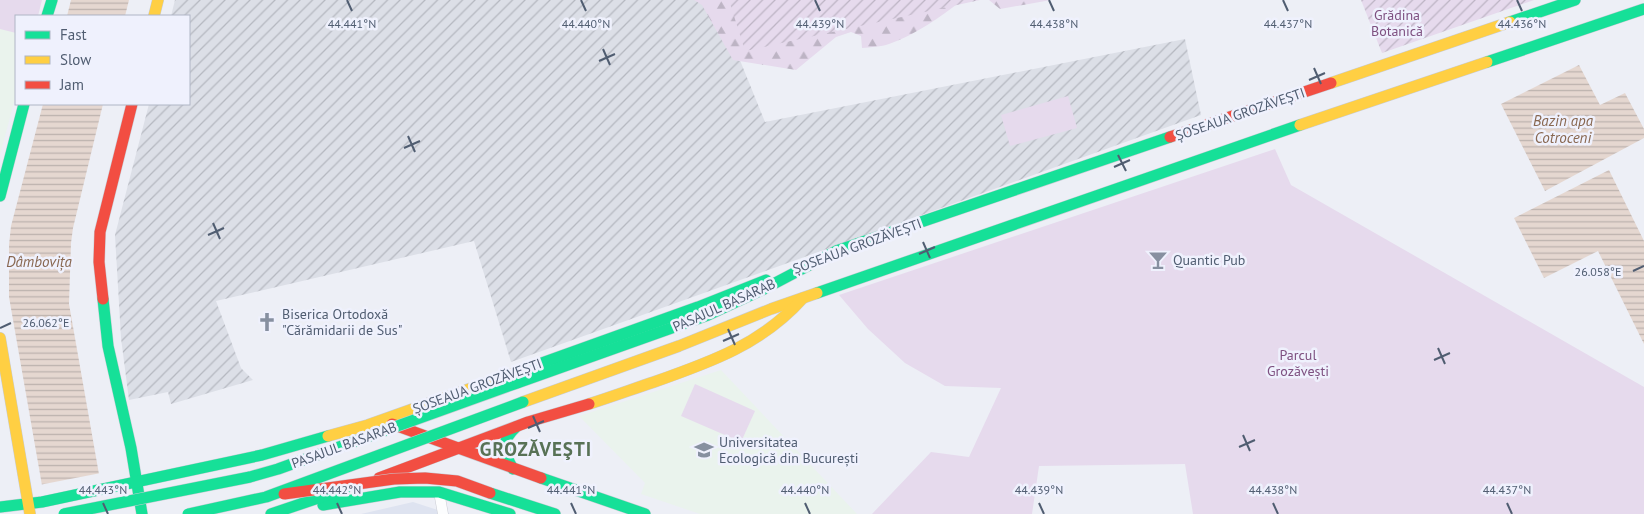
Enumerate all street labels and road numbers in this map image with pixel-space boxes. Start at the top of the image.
street label: ȘOSEAUA GROZĂVEȘTI [1173,83,1307,145]
street label: ȘOSEAUA GROZĂVEȘTI [790,214,924,278]
street label: PASAJUL BASARAB [670,274,778,336]
street label: ȘOSEAUA GROZĂVEȘTI [410,354,544,418]
street label: PASAJUL BASARAB [289,418,399,472]

